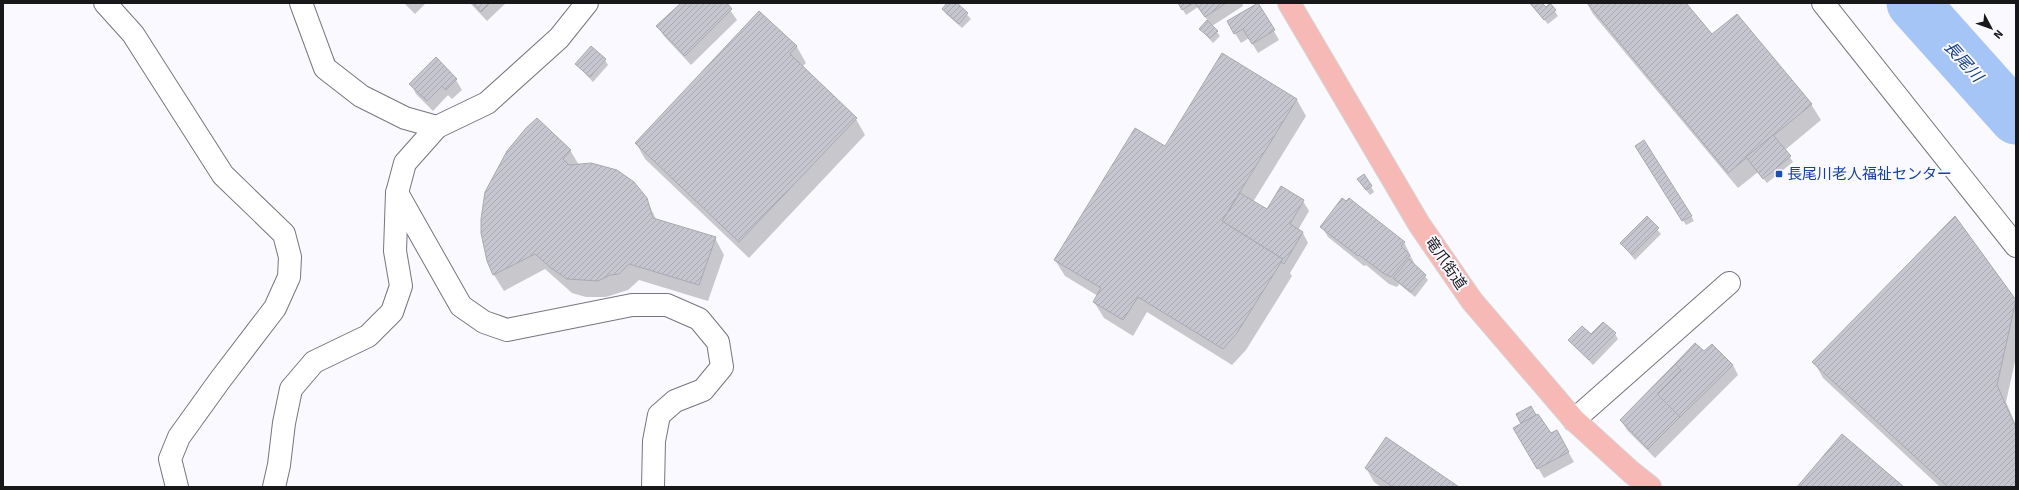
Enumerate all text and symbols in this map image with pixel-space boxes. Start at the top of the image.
north arrow [1971,8,2011,48]
text: N [1991,27,2006,41]
water label: 長尾川 [1940,37,1988,88]
place label: 長尾川老人福祉センター [1787,165,1952,183]
marker: 長尾川老人福祉センター [1774,169,1784,179]
street label: 竜爪街道 [1422,233,1470,293]

